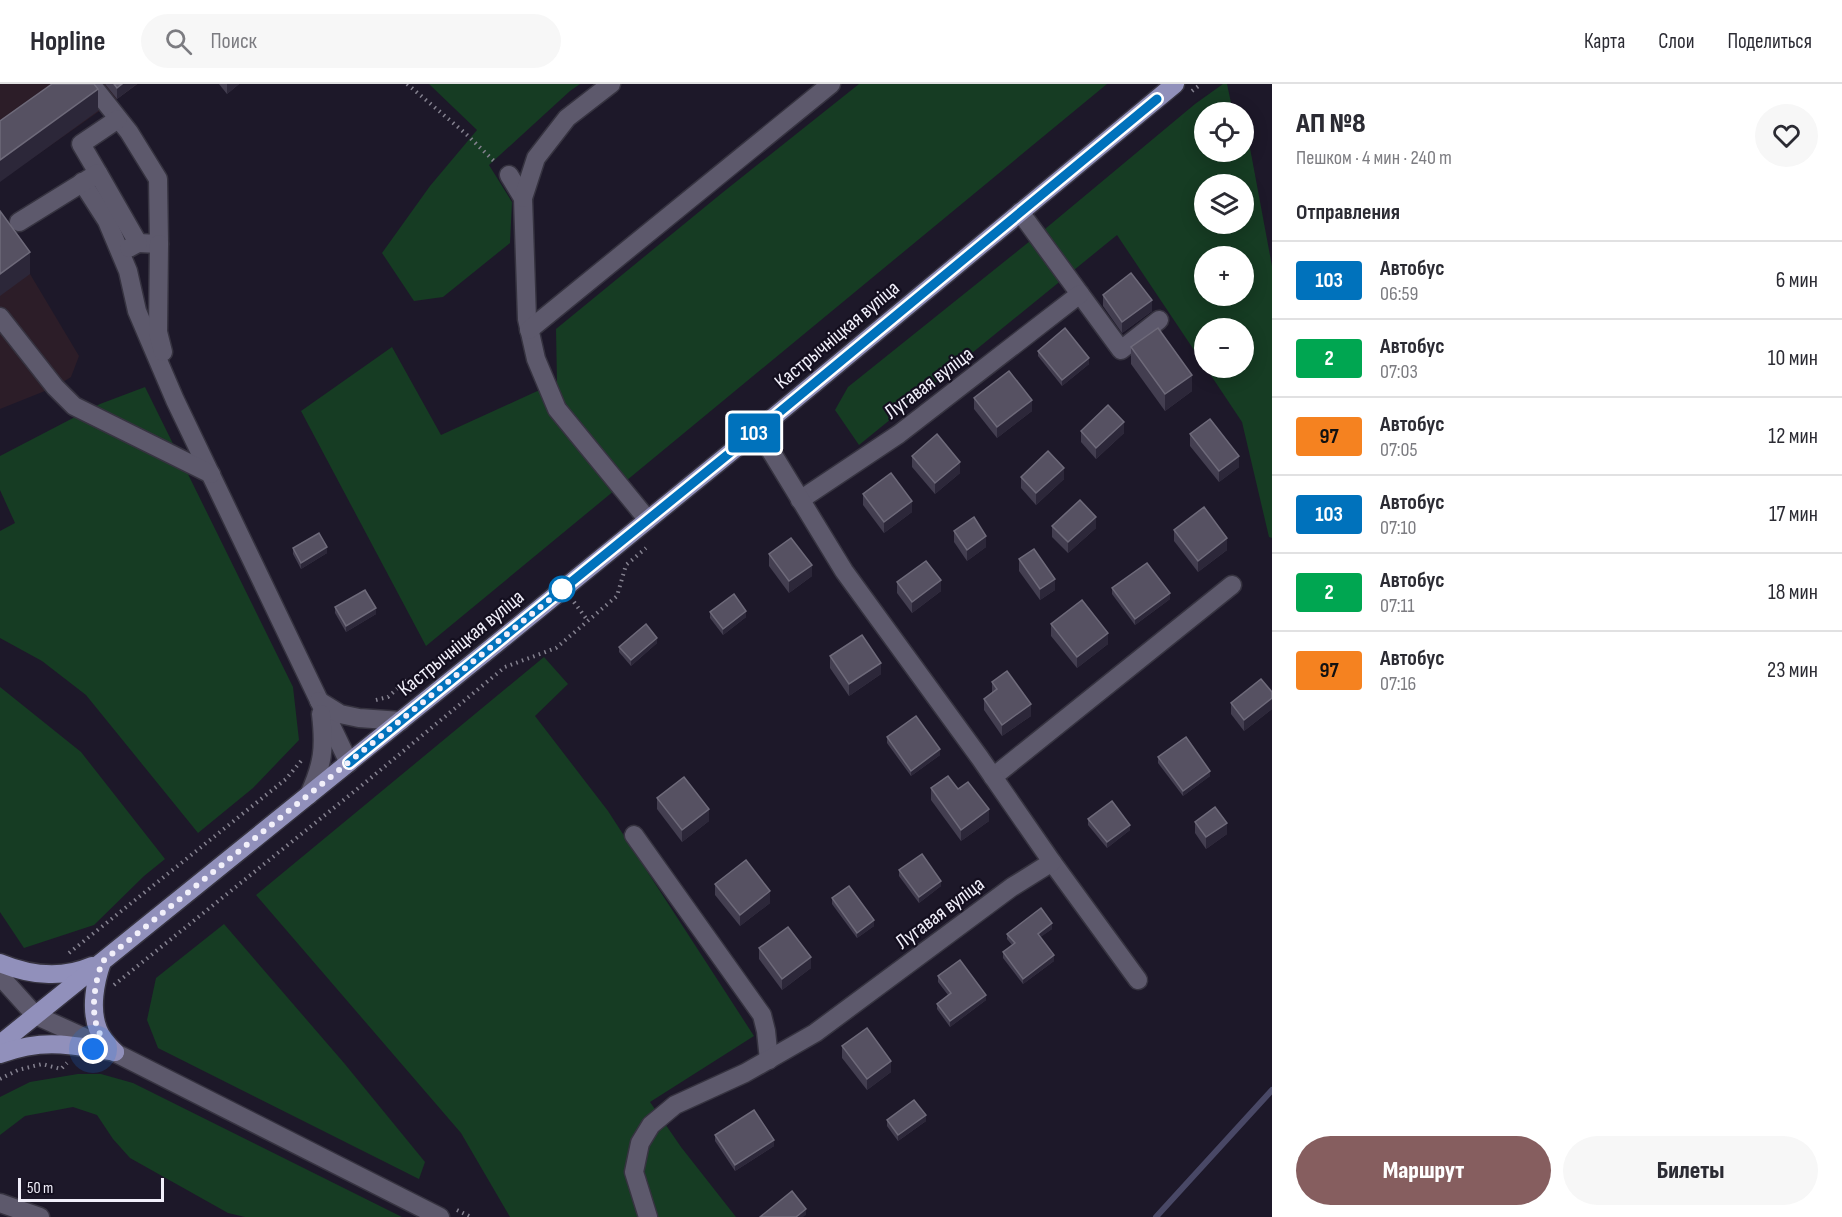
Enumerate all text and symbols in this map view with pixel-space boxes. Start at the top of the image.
search box [141,14,561,68]
text: Hopline [30,25,105,58]
icon: search [162,25,195,58]
text: Поиск [210,28,257,55]
text: Карта [1584,29,1625,54]
text: Слои [1658,29,1694,54]
text: Поделиться [1727,29,1812,54]
map controls [1194,102,1254,378]
button: locate [1194,102,1254,162]
button: heart [1755,104,1818,167]
text: АП №8 [1296,107,1366,140]
text: Пешком · 4 мин · 240 m [1296,146,1452,170]
button: layers [1194,174,1254,234]
text: Отправления [1296,199,1400,226]
button: + [1194,246,1254,306]
text: Автобус [1380,255,1445,282]
text: 6 мин [1776,267,1818,294]
text: 103 [1315,268,1343,293]
street label: Кастрычніцкая вуліца [770,276,904,394]
text: 06:59 [1380,282,1418,306]
button: − [1194,318,1254,378]
text: Автобус [1380,333,1445,360]
street label: Лугавая вуліца [880,342,978,424]
text: 10 мин [1768,345,1818,372]
text: 2 [1324,346,1334,371]
text: 07:03 [1380,360,1418,384]
text: Автобус [1380,411,1445,438]
line badge: 103 [720,414,789,452]
text: 103 [740,421,768,446]
text: 12 мин [1768,423,1818,450]
text: 97 [1319,424,1339,449]
text: 07:05 [1380,438,1417,462]
text: Автобус [1380,489,1445,516]
text: 17 мин [1769,501,1818,528]
text: 103 [1315,502,1343,527]
text: 07:10 [1380,516,1416,540]
text: Автобус [1380,567,1445,594]
unlabelled marker [549,576,575,602]
text: 18 мин [1768,579,1818,606]
text: 2 [1324,580,1334,605]
street label: Кастрычніцкая вуліца [393,584,529,702]
text: 07:11 [1380,594,1415,618]
text: Автобус [1380,645,1445,672]
text: 23 мин [1767,657,1818,684]
text: 97 [1319,658,1339,683]
text: 07:16 [1380,672,1416,696]
street label: Лугавая вуліца [891,872,989,954]
your location [78,1034,108,1064]
button: Маршрут [1296,1136,1551,1205]
button: Билеты [1563,1136,1818,1205]
scale bar [18,1175,164,1202]
text: 50 m [27,1179,53,1198]

